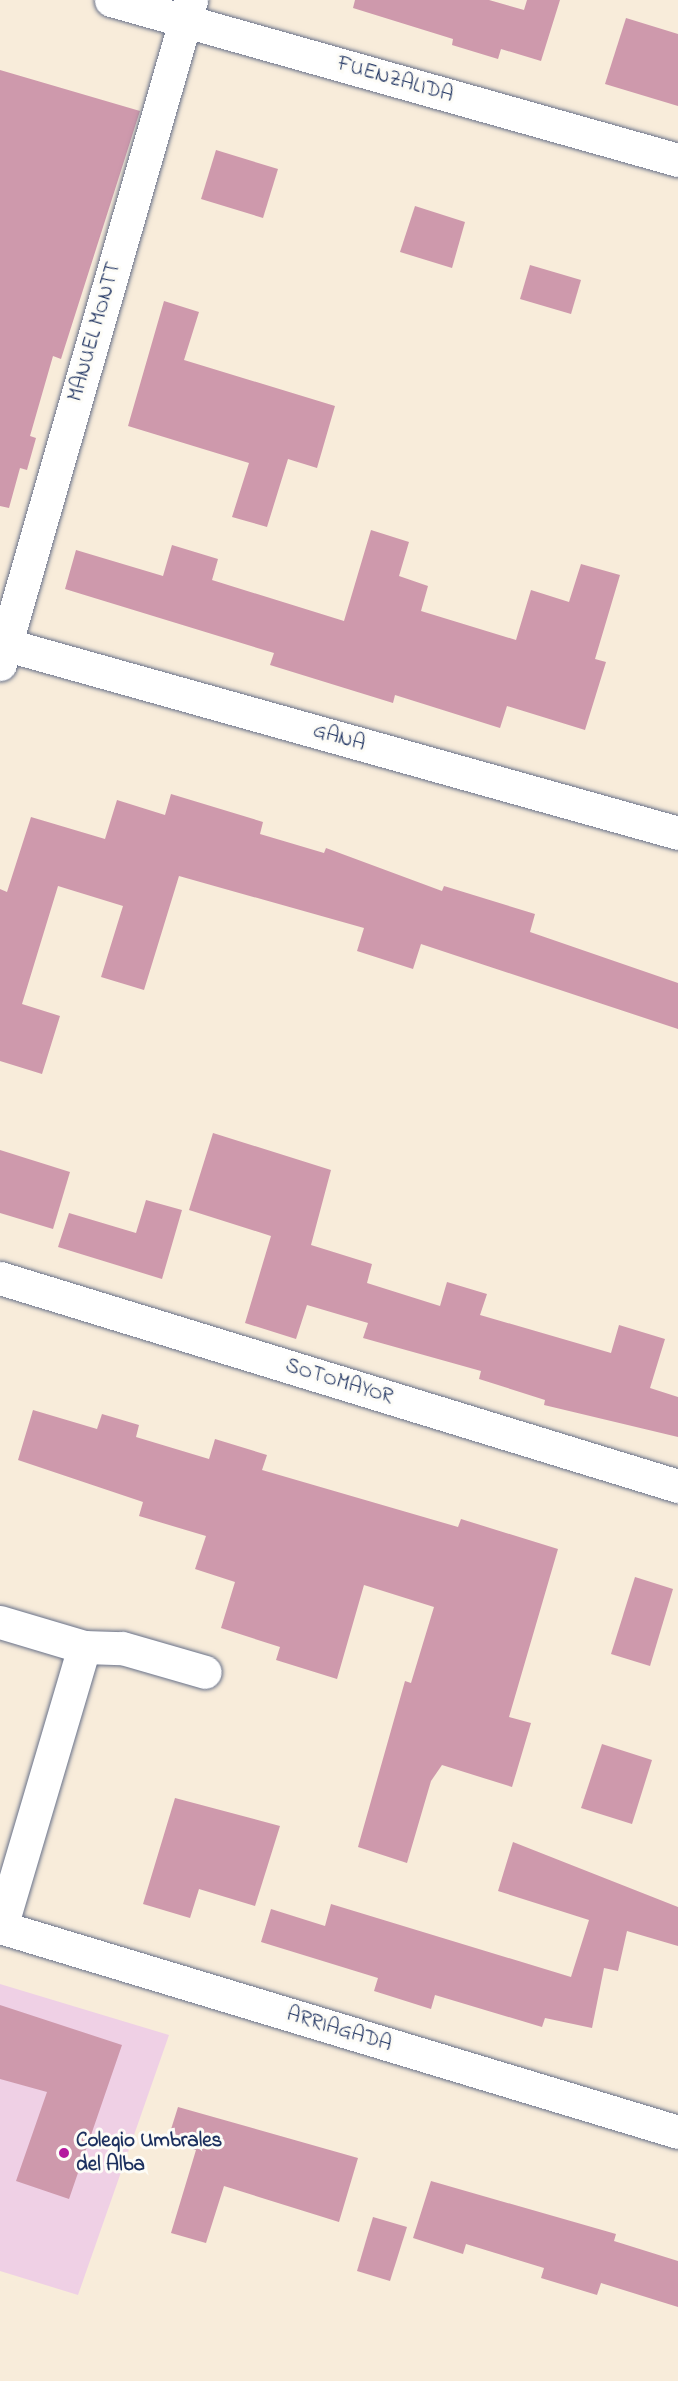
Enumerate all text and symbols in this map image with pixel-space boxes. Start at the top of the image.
street label: FUENZALIDA [334,51,456,109]
street label: MANUEL MONTT [63,259,127,405]
street label: GANA [310,719,368,757]
street label: SOTOMAYOR [282,1354,396,1410]
street label: ARRIAGADA [283,2002,395,2058]
place label: Colegio Umbrales del Alba [76,2128,222,2178]
marker: Colegio Umbrales del Alba [57,2146,71,2160]

